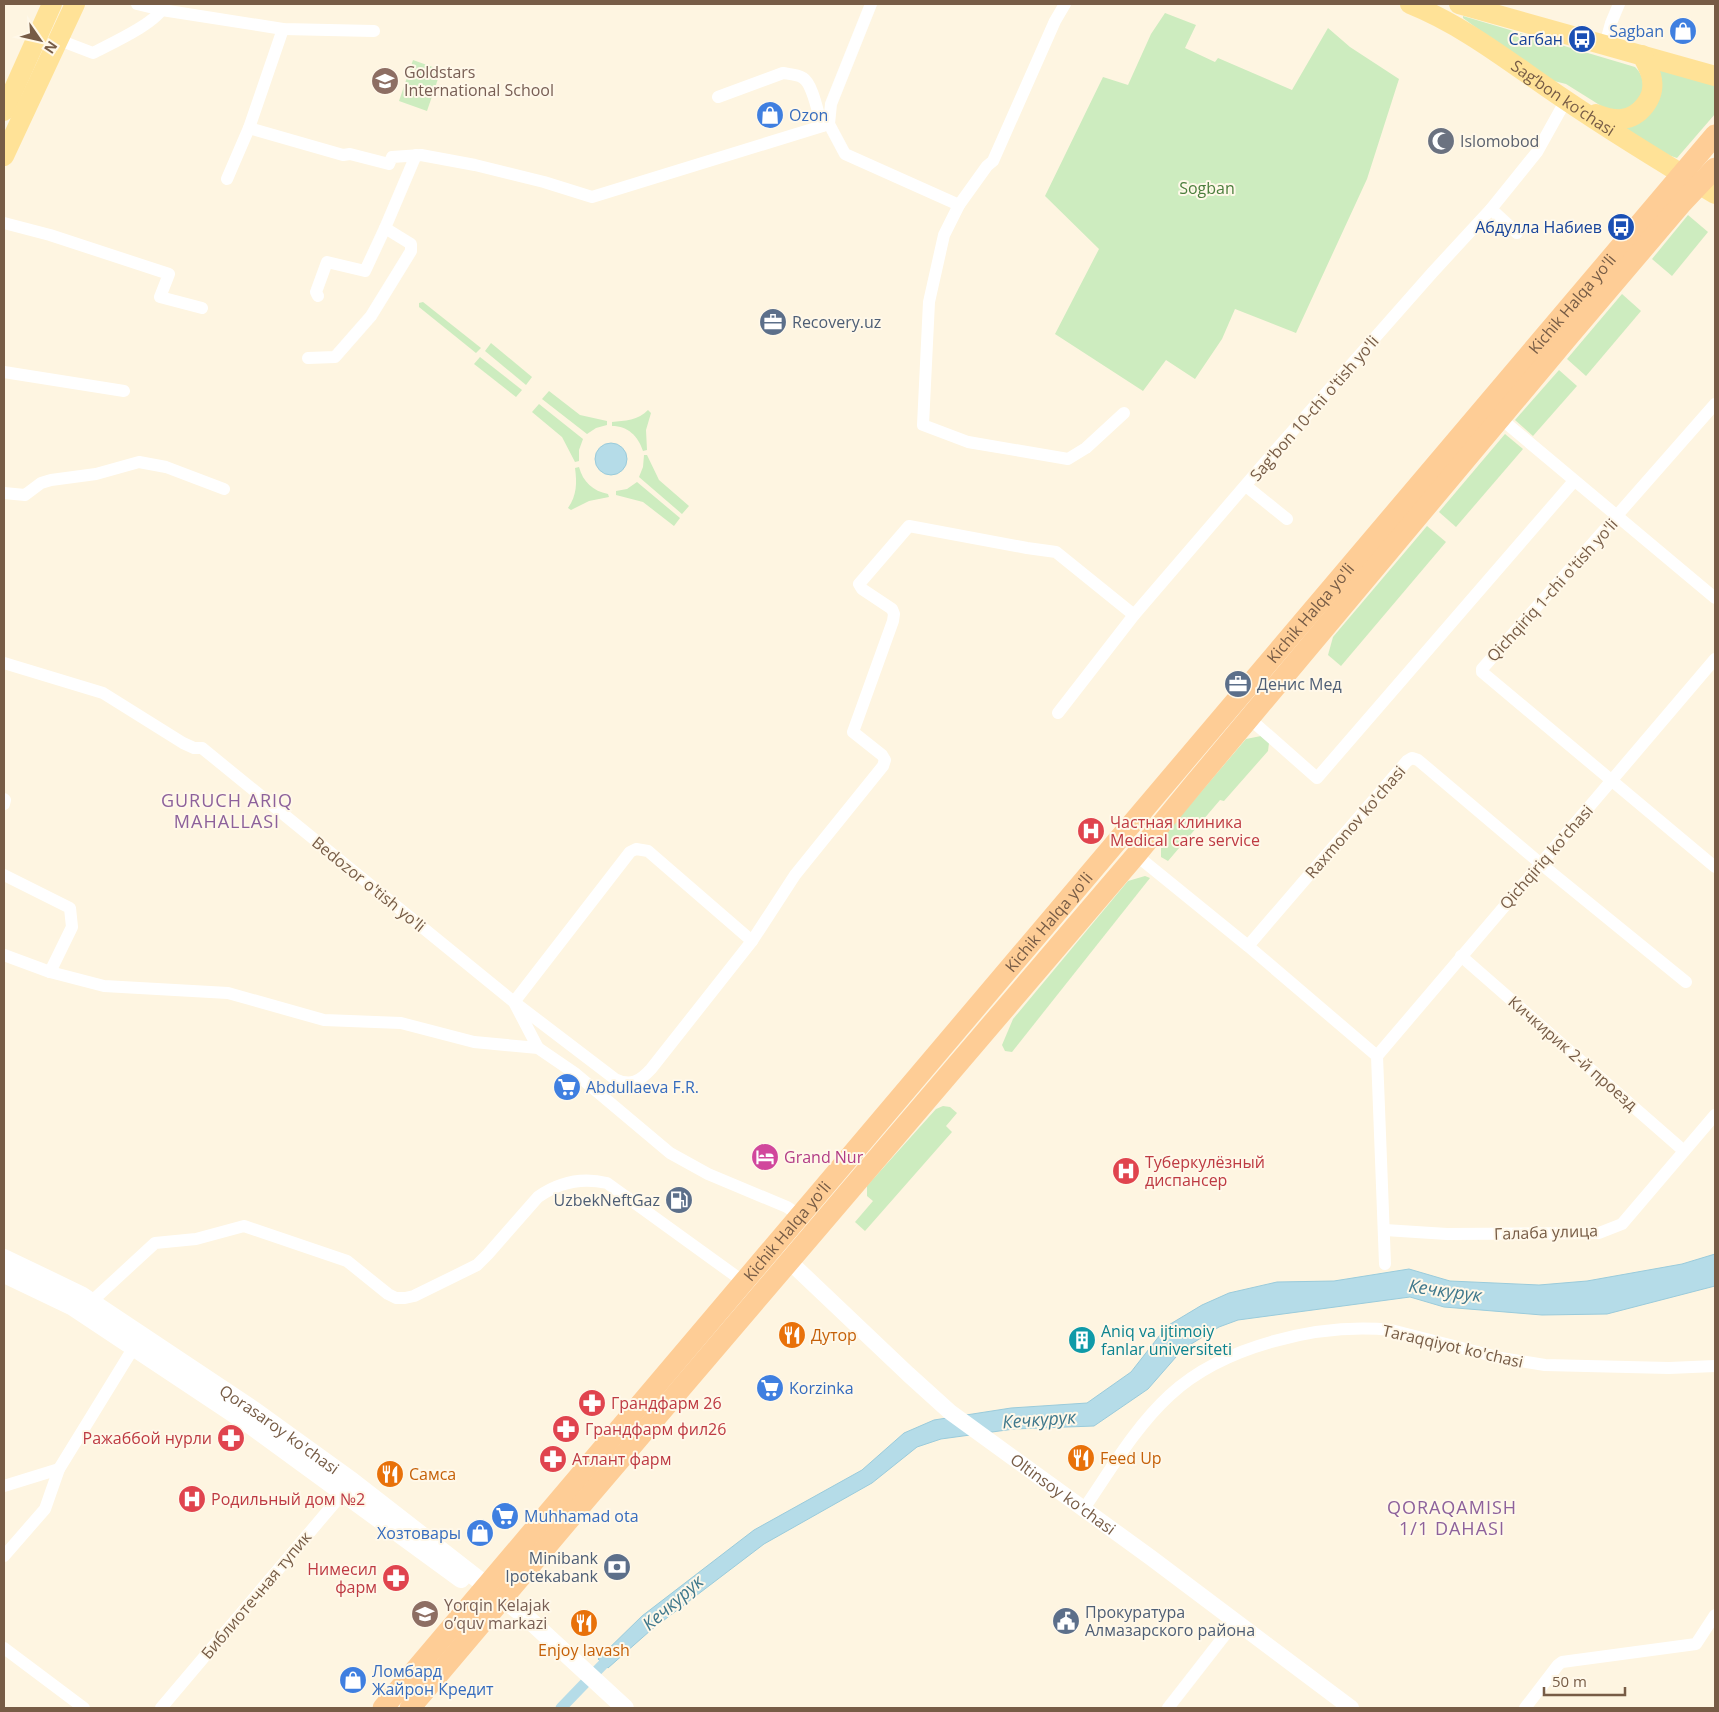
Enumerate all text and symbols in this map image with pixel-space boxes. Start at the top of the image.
north arrow [15,15,65,65]
shop icon: Sagban [1668,16,1698,46]
place label: Sagban [1609,20,1664,42]
bus stop icon: Сагбан [1567,24,1597,54]
place label: Сагбан [1509,28,1563,50]
text: N [40,38,62,58]
street label: Sag’bon ko’chasi [1507,55,1619,141]
place label: Goldstars International School [404,61,554,101]
school or university icon: Goldstars International School [370,66,400,96]
shop icon: Ozon [755,100,785,130]
place label: Ozon [789,104,828,126]
mosque icon: Islomobod [1426,126,1456,156]
place label: Islomobod [1460,130,1539,152]
park label: Sogban [1179,177,1235,199]
bus stop icon: Абдулла Набиев [1606,212,1636,242]
place label: Абдулла Набиев [1475,216,1602,238]
street label: Kichik Halqa yo'li [1523,249,1621,359]
office icon: Recovery.uz [758,307,788,337]
place label: Recovery.uz [792,311,881,333]
street label: Sag'bon 10-chi o'tish yo'li [1245,331,1383,485]
street label: Qichqiriq 1-chi o'tish yo'li [1482,514,1622,666]
street label: Kichik Halqa yo'li [1262,558,1359,668]
office icon: Денис Мед [1223,669,1253,699]
place label: Денис Мед [1257,673,1342,695]
street label: Raxmonov ko'chasi [1300,761,1410,883]
district label: GURUCH ARIQ MAHALLASI [161,788,293,833]
street label: Qichqiriq ko'chasi [1494,800,1598,914]
place label: Частная клиника Medical care service [1110,811,1260,851]
hospital icon: Частная клиника Medical care service [1076,816,1106,846]
street label: Bedozor o'tish yo'li [308,831,430,937]
street label: Kichik Halqa yo'li [1000,867,1097,977]
street label: Кичкирик 2-й проезд [1504,991,1642,1115]
supermarket icon: Abdullaeva F.R. [552,1072,582,1102]
place label: Abdullaeva F.R. [586,1076,699,1098]
hotel icon: Grand Nur [750,1142,780,1172]
place label: Grand Nur [784,1146,864,1168]
place label: Туберкулёзный диспансер [1145,1151,1265,1191]
hospital icon: Туберкулёзный диспансер [1111,1156,1141,1186]
street label: Kichik Halqa yo'li [738,1176,836,1286]
fuel station icon: UzbekNeftGaz [664,1185,694,1215]
place label: UzbekNeftGaz [554,1189,660,1211]
street label: Галаба улица [1494,1219,1598,1245]
water label: Кечкурук [1407,1273,1484,1307]
street label: Taraqqiyot ko'chasi [1380,1319,1526,1373]
restaurant icon: Дутор [777,1320,807,1350]
place label: Aniq va ijtimoiy fanlar universiteti [1101,1320,1232,1360]
place label: Дутор [811,1324,857,1346]
building icon: Aniq va ijtimoiy fanlar universiteti [1067,1325,1097,1355]
supermarket icon: Korzinka [755,1373,785,1403]
place label: Korzinka [789,1377,854,1399]
street label: Qorasaroy ko'chasi [215,1379,344,1479]
pharmacy icon: Грандфарм 26 [577,1388,607,1418]
place label: Грандфарм 26 [611,1392,722,1414]
water label: Кечкурук [1002,1404,1078,1434]
pharmacy icon: Грандфарм фил26 [551,1414,581,1444]
place label: Грандфарм фил26 [585,1418,726,1440]
pharmacy icon: Ражаббой нурли [216,1423,246,1453]
place label: Ражаббой нурли [83,1427,212,1449]
restaurant icon: Feed Up [1066,1443,1096,1473]
pharmacy icon: Атлант фарм [538,1444,568,1474]
place label: Feed Up [1100,1447,1162,1469]
place label: Атлант фарм [572,1448,671,1470]
street label: Oltinsoy ko'chasi [1006,1448,1120,1540]
restaurant icon: Самса [375,1459,405,1489]
place label: Самса [409,1463,456,1485]
hospital icon: Родильный дом №2 [177,1484,207,1514]
place label: Родильный дом №2 [211,1488,365,1510]
district label: QORAQAMISH 1/1 DAHASI [1387,1495,1517,1540]
supermarket icon: Muhhamad ota [490,1501,520,1531]
place label: Muhhamad ota [524,1505,639,1527]
shop icon: Хозтовары [465,1518,495,1548]
place label: Хозтовары [377,1522,461,1544]
street label: Библиотечная тупик [196,1526,317,1664]
place label: Minibank Ipotekabank [505,1547,599,1587]
bank icon: Minibank Ipotekabank [602,1552,632,1582]
place label: Нимесил фарм [307,1558,377,1598]
pharmacy icon: Нимесил фарм [381,1563,411,1593]
water label: Кечкурук [637,1568,709,1635]
place label: Yorqin Kelajak o’quv markazi [444,1594,551,1634]
school or university icon: Yorqin Kelajak o’quv markazi [410,1599,440,1629]
place label: Прокуратура Алмазарского района [1085,1601,1255,1641]
public building icon: Прокуратура Алмазарского района [1051,1606,1081,1636]
restaurant icon: Enjoy lavash [569,1608,599,1638]
place label: Enjoy lavash [538,1639,630,1661]
place label: Ломбард Жайрон Кредит [372,1660,494,1700]
scale bar [1544,1664,1625,1696]
shop icon: Ломбард Жайрон Кредит [338,1665,368,1695]
text: 50 m [1552,1671,1587,1691]

